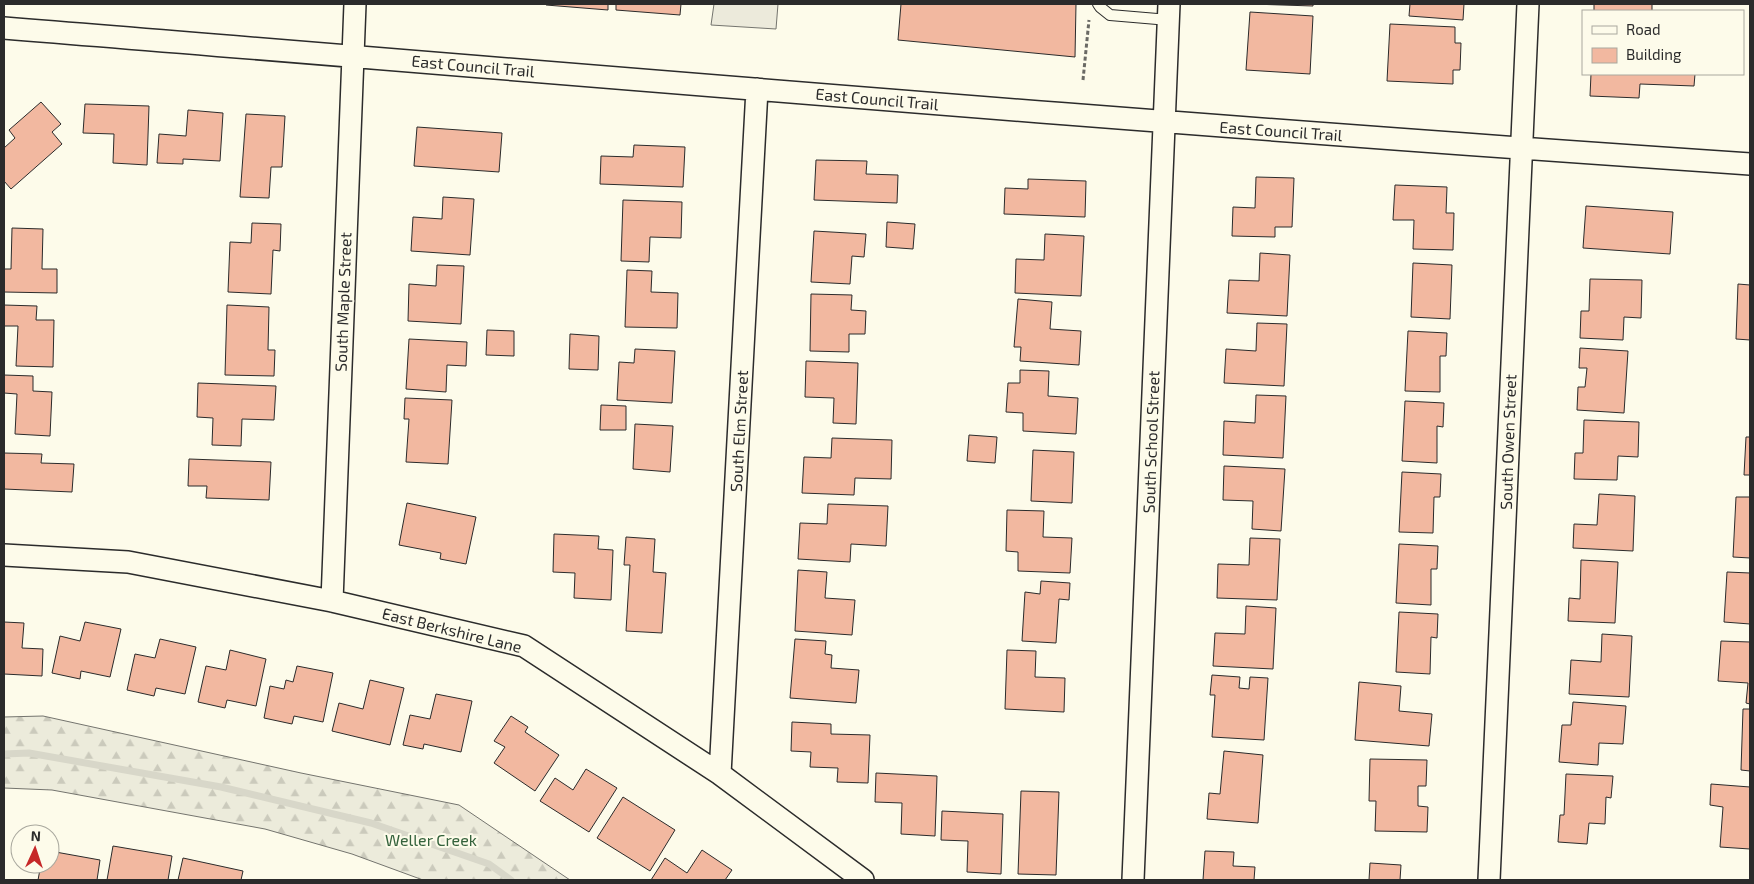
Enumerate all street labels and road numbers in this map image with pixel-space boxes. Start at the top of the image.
street label: East Council Trail [411,51,535,80]
street label: East Council Trail [815,84,939,113]
street label: East Council Trail [1219,117,1343,144]
street label: South Maple Street [331,232,354,372]
street label: South Elm Street [726,370,751,492]
street label: South School Street [1139,370,1162,514]
street label: South Owen Street [1496,374,1519,510]
street label: East Berkshire Lane [380,603,524,656]

